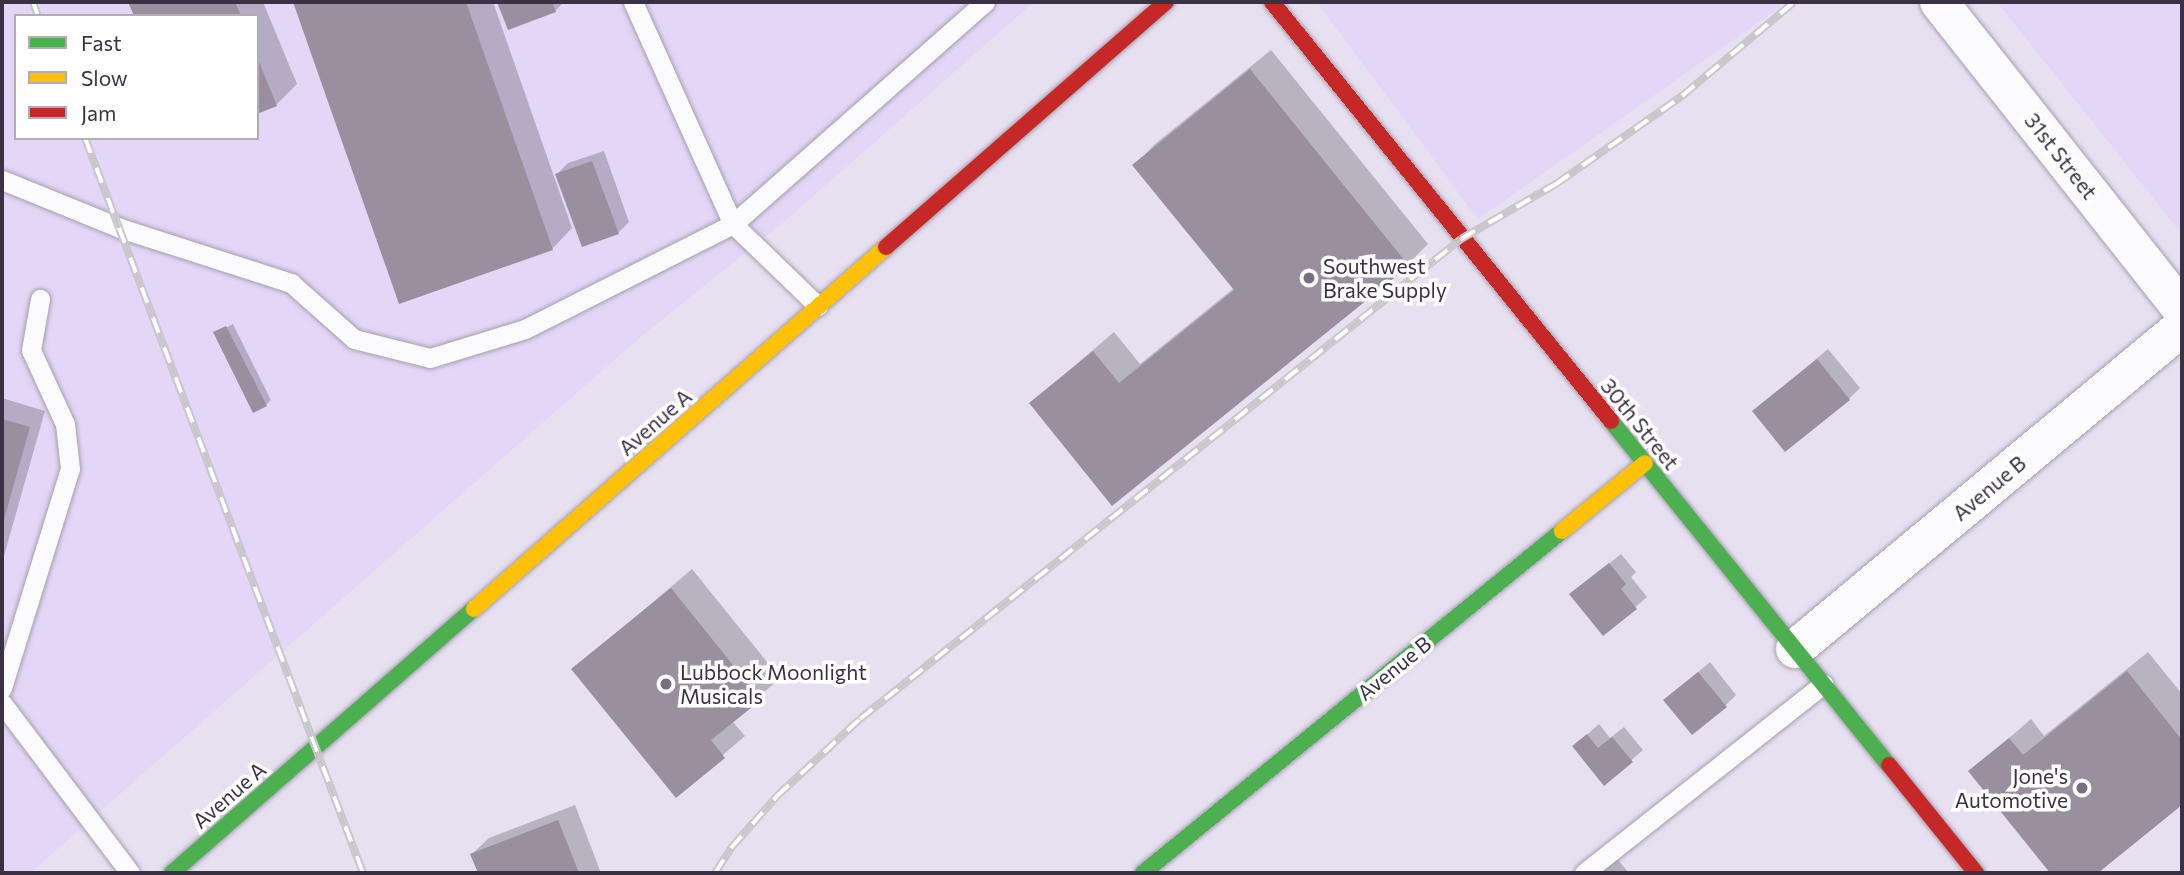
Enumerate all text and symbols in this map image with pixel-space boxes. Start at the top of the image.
legend [14,14,259,140]
text: Fast [81,30,122,55]
text: Slow [81,65,128,90]
text: Jam [81,100,116,125]
street label: 31st Street [2020,108,2102,204]
place label: Southwest Brake Supply [1323,253,1447,303]
marker: Southwest Brake Supply [1301,270,1317,286]
street label: 30th Street [1596,373,1684,475]
street label: Avenue A [613,383,697,461]
street label: Avenue B [1947,450,2031,526]
street label: Avenue B [1352,631,1436,705]
place label: Lubbock Moonlight Musicals [680,659,867,709]
marker: Lubbock Moonlight Musicals [658,676,674,692]
street label: Avenue A [187,756,271,834]
place label: Jone's Automotive [1955,763,2068,813]
marker: Jone's Automotive [2074,780,2090,796]

